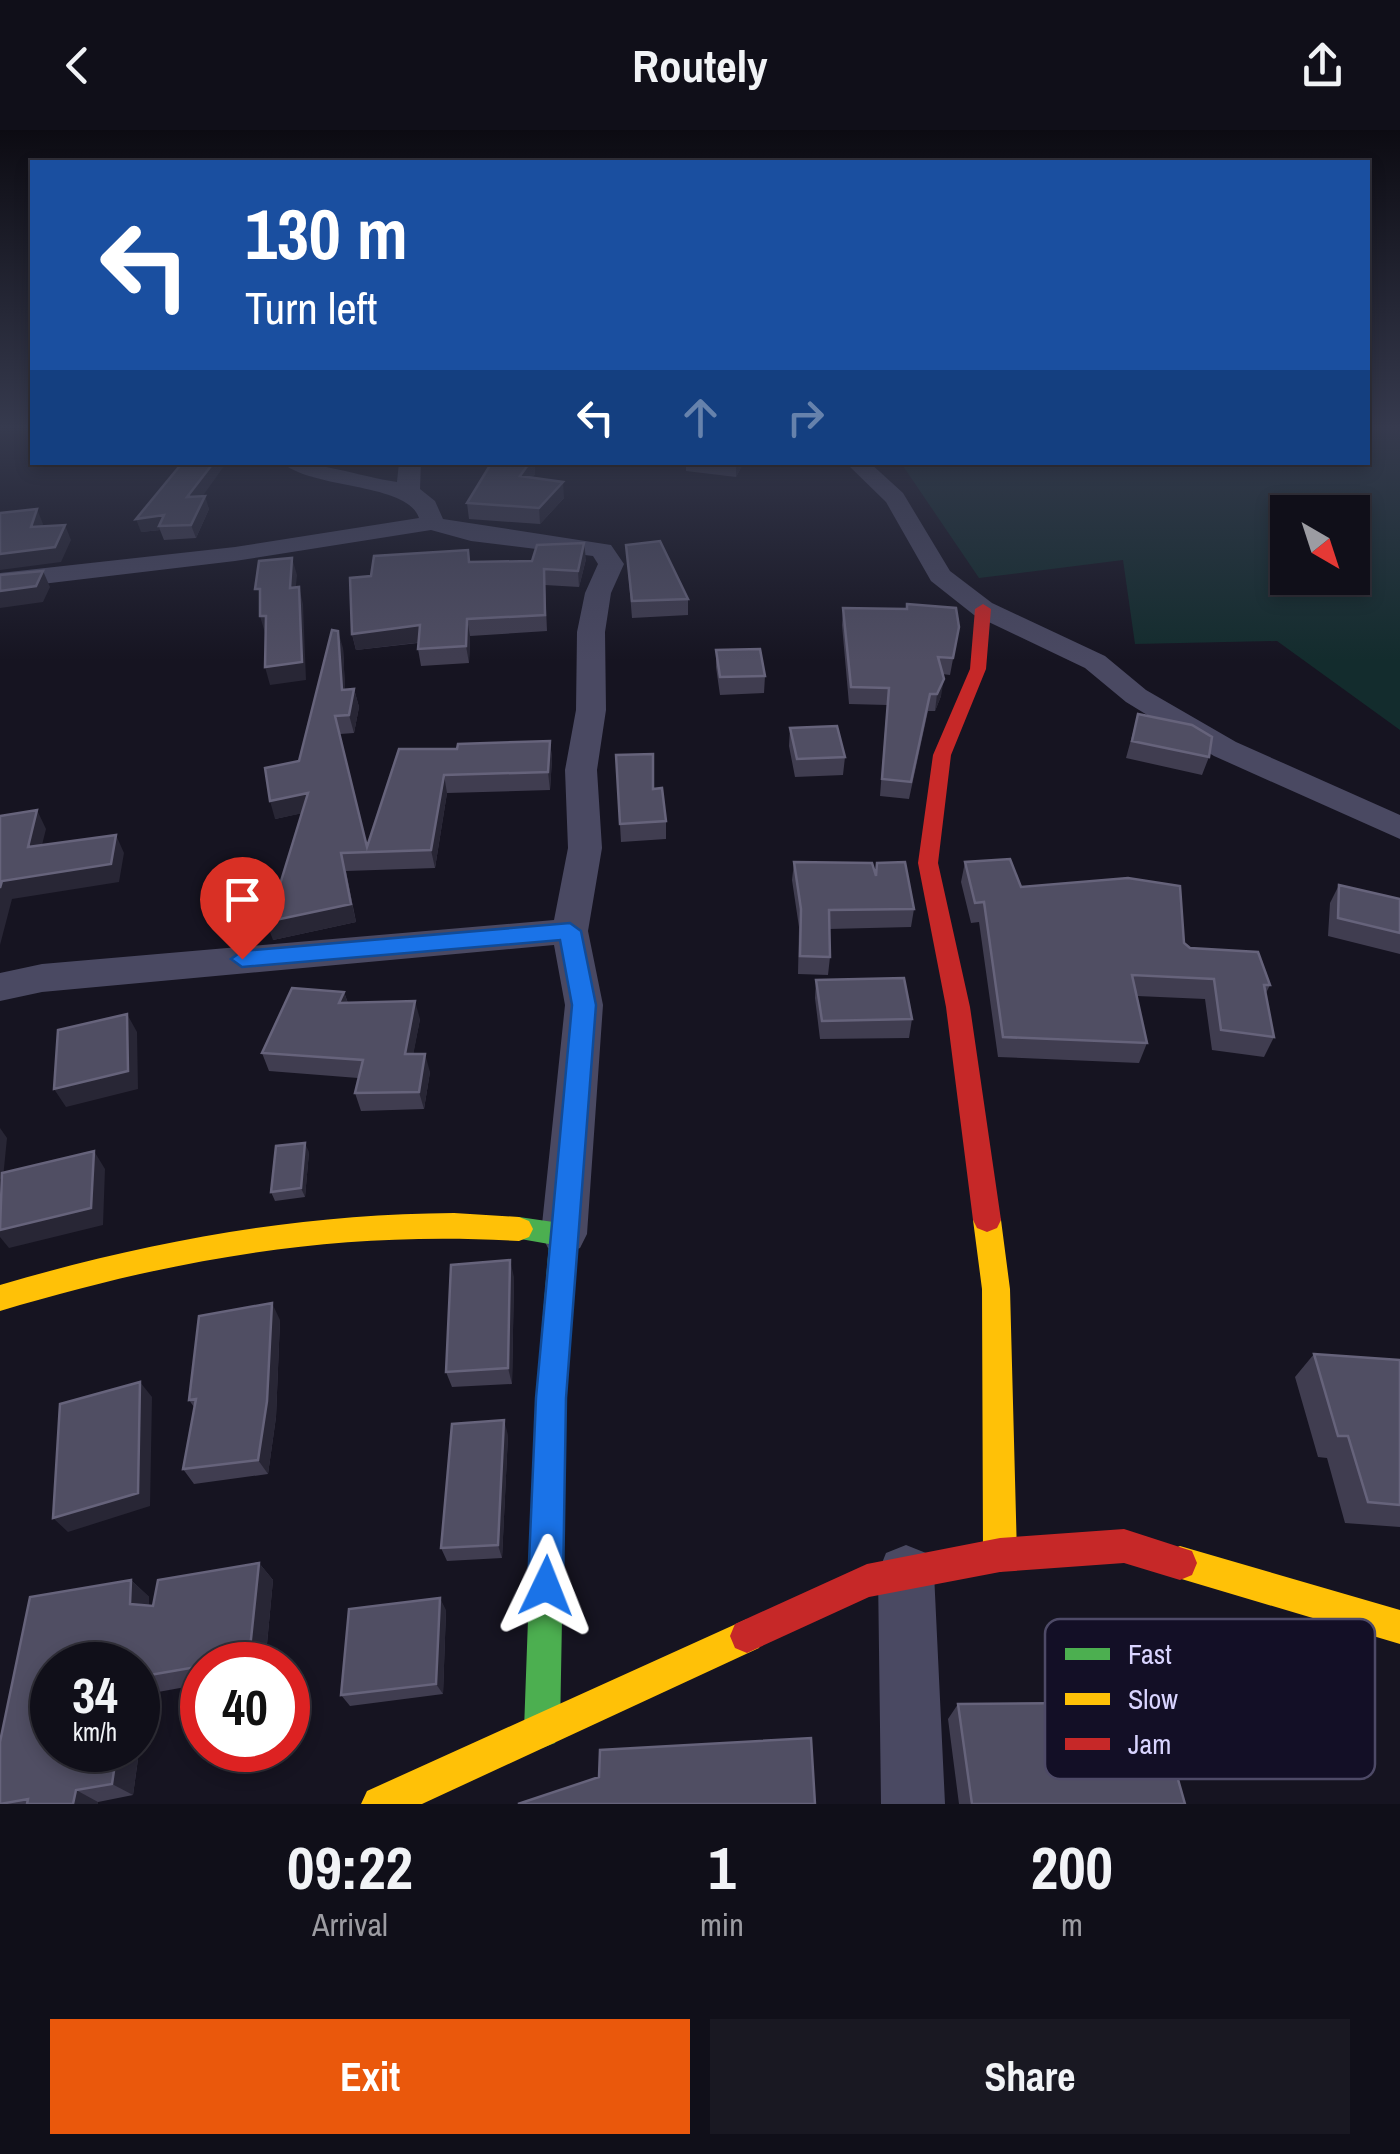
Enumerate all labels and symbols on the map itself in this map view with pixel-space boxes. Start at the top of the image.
north arrow [1270,495,1370,595]
pin [200,857,285,960]
position arrow [494,1534,598,1638]
legend [1045,1619,1375,1779]
text: Fast [1128,1635,1172,1673]
speed limit sign: 40 [180,1642,310,1772]
text: Slow [1128,1680,1178,1718]
text: Jam [1128,1725,1171,1763]

